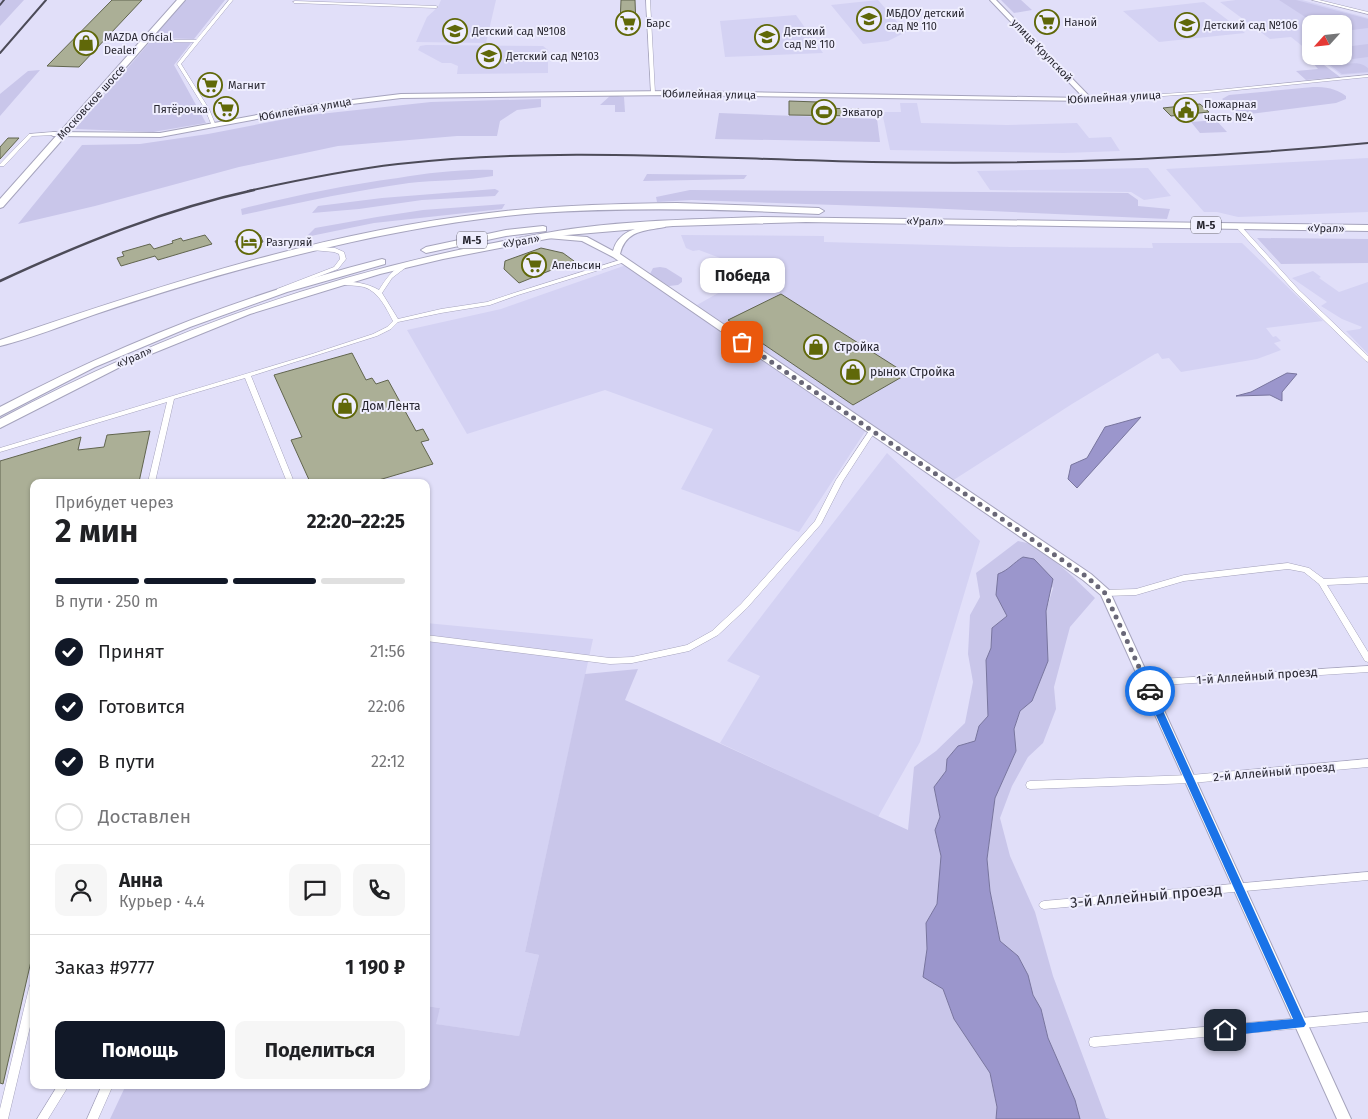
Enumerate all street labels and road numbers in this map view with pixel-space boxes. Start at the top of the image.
street label: улица Крупской [1008,16,1075,84]
street label: Московское шоссе [54,62,128,142]
street label: Юбилейная улица [662,87,756,102]
street label: Юбилейная улица [1067,89,1161,106]
street label: Юбилейная улица [258,95,352,124]
street label: «Урал» [906,215,944,228]
road number: М-5 [1191,216,1221,234]
street label: «Урал» [1307,222,1345,235]
road number: М-5 [457,232,487,248]
street label: «Урал» [502,232,541,251]
street label: «Урал» [115,344,154,371]
street label: 1-й Аллейный проезд [1196,665,1318,687]
street label: 2-й Аллейный проезд [1213,760,1336,784]
street label: 3-й Аллейный проезд [1069,880,1223,912]

